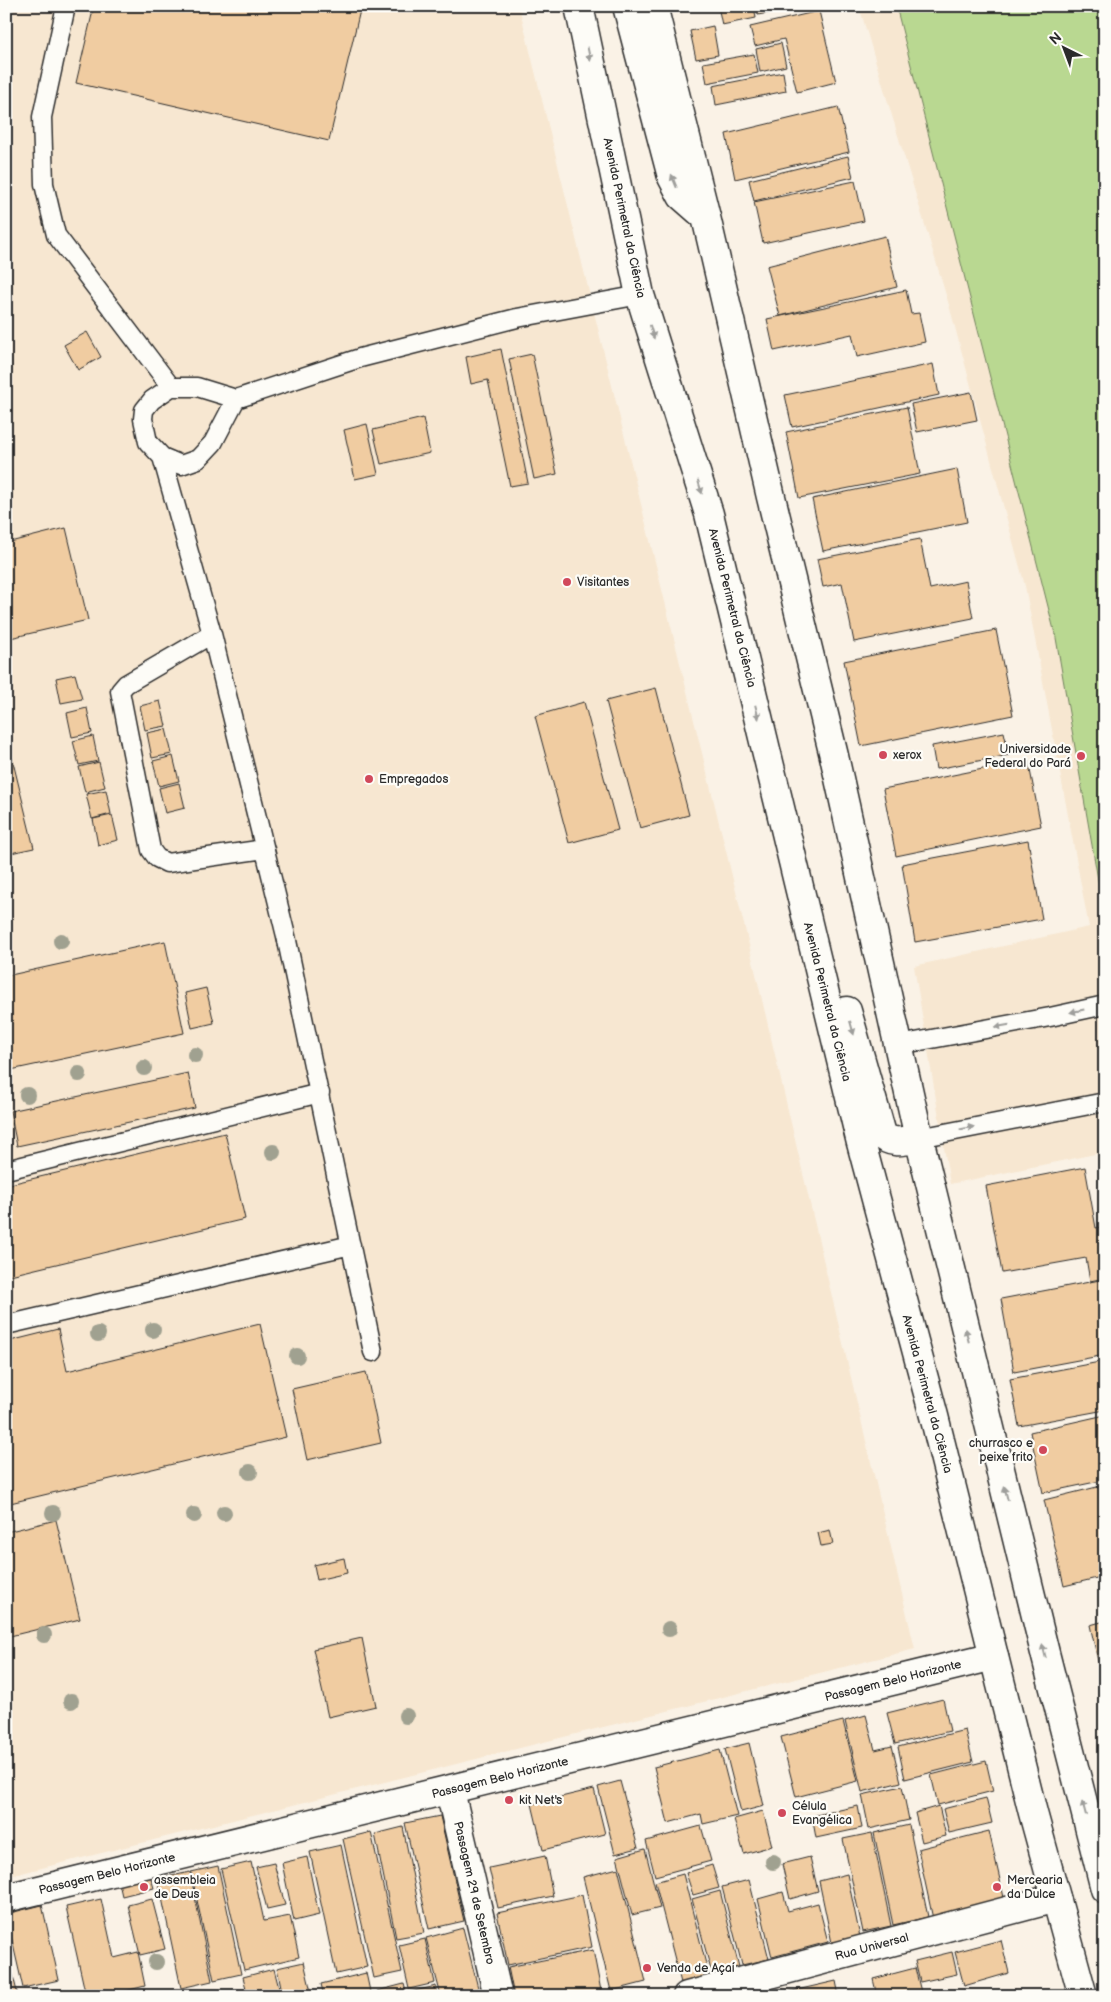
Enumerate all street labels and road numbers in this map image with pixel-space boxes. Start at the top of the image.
street label: Avenida Perimetral da Ciência [600,137,648,300]
street label: Avenida Perimetral da Ciência [705,527,759,689]
street label: Avenida Perimetral da Ciência [800,921,854,1083]
street label: Avenida Perimetral da Ciência [899,1313,955,1475]
street label: Passagem Belo Horizonte [823,1657,963,1705]
street label: Passagem Belo Horizonte [430,1754,570,1802]
street label: Passagem 29 de Setembro [450,1820,498,1966]
street label: Passagem Belo Horizonte [37,1850,177,1898]
street label: Rua Universal [834,1930,910,1964]

